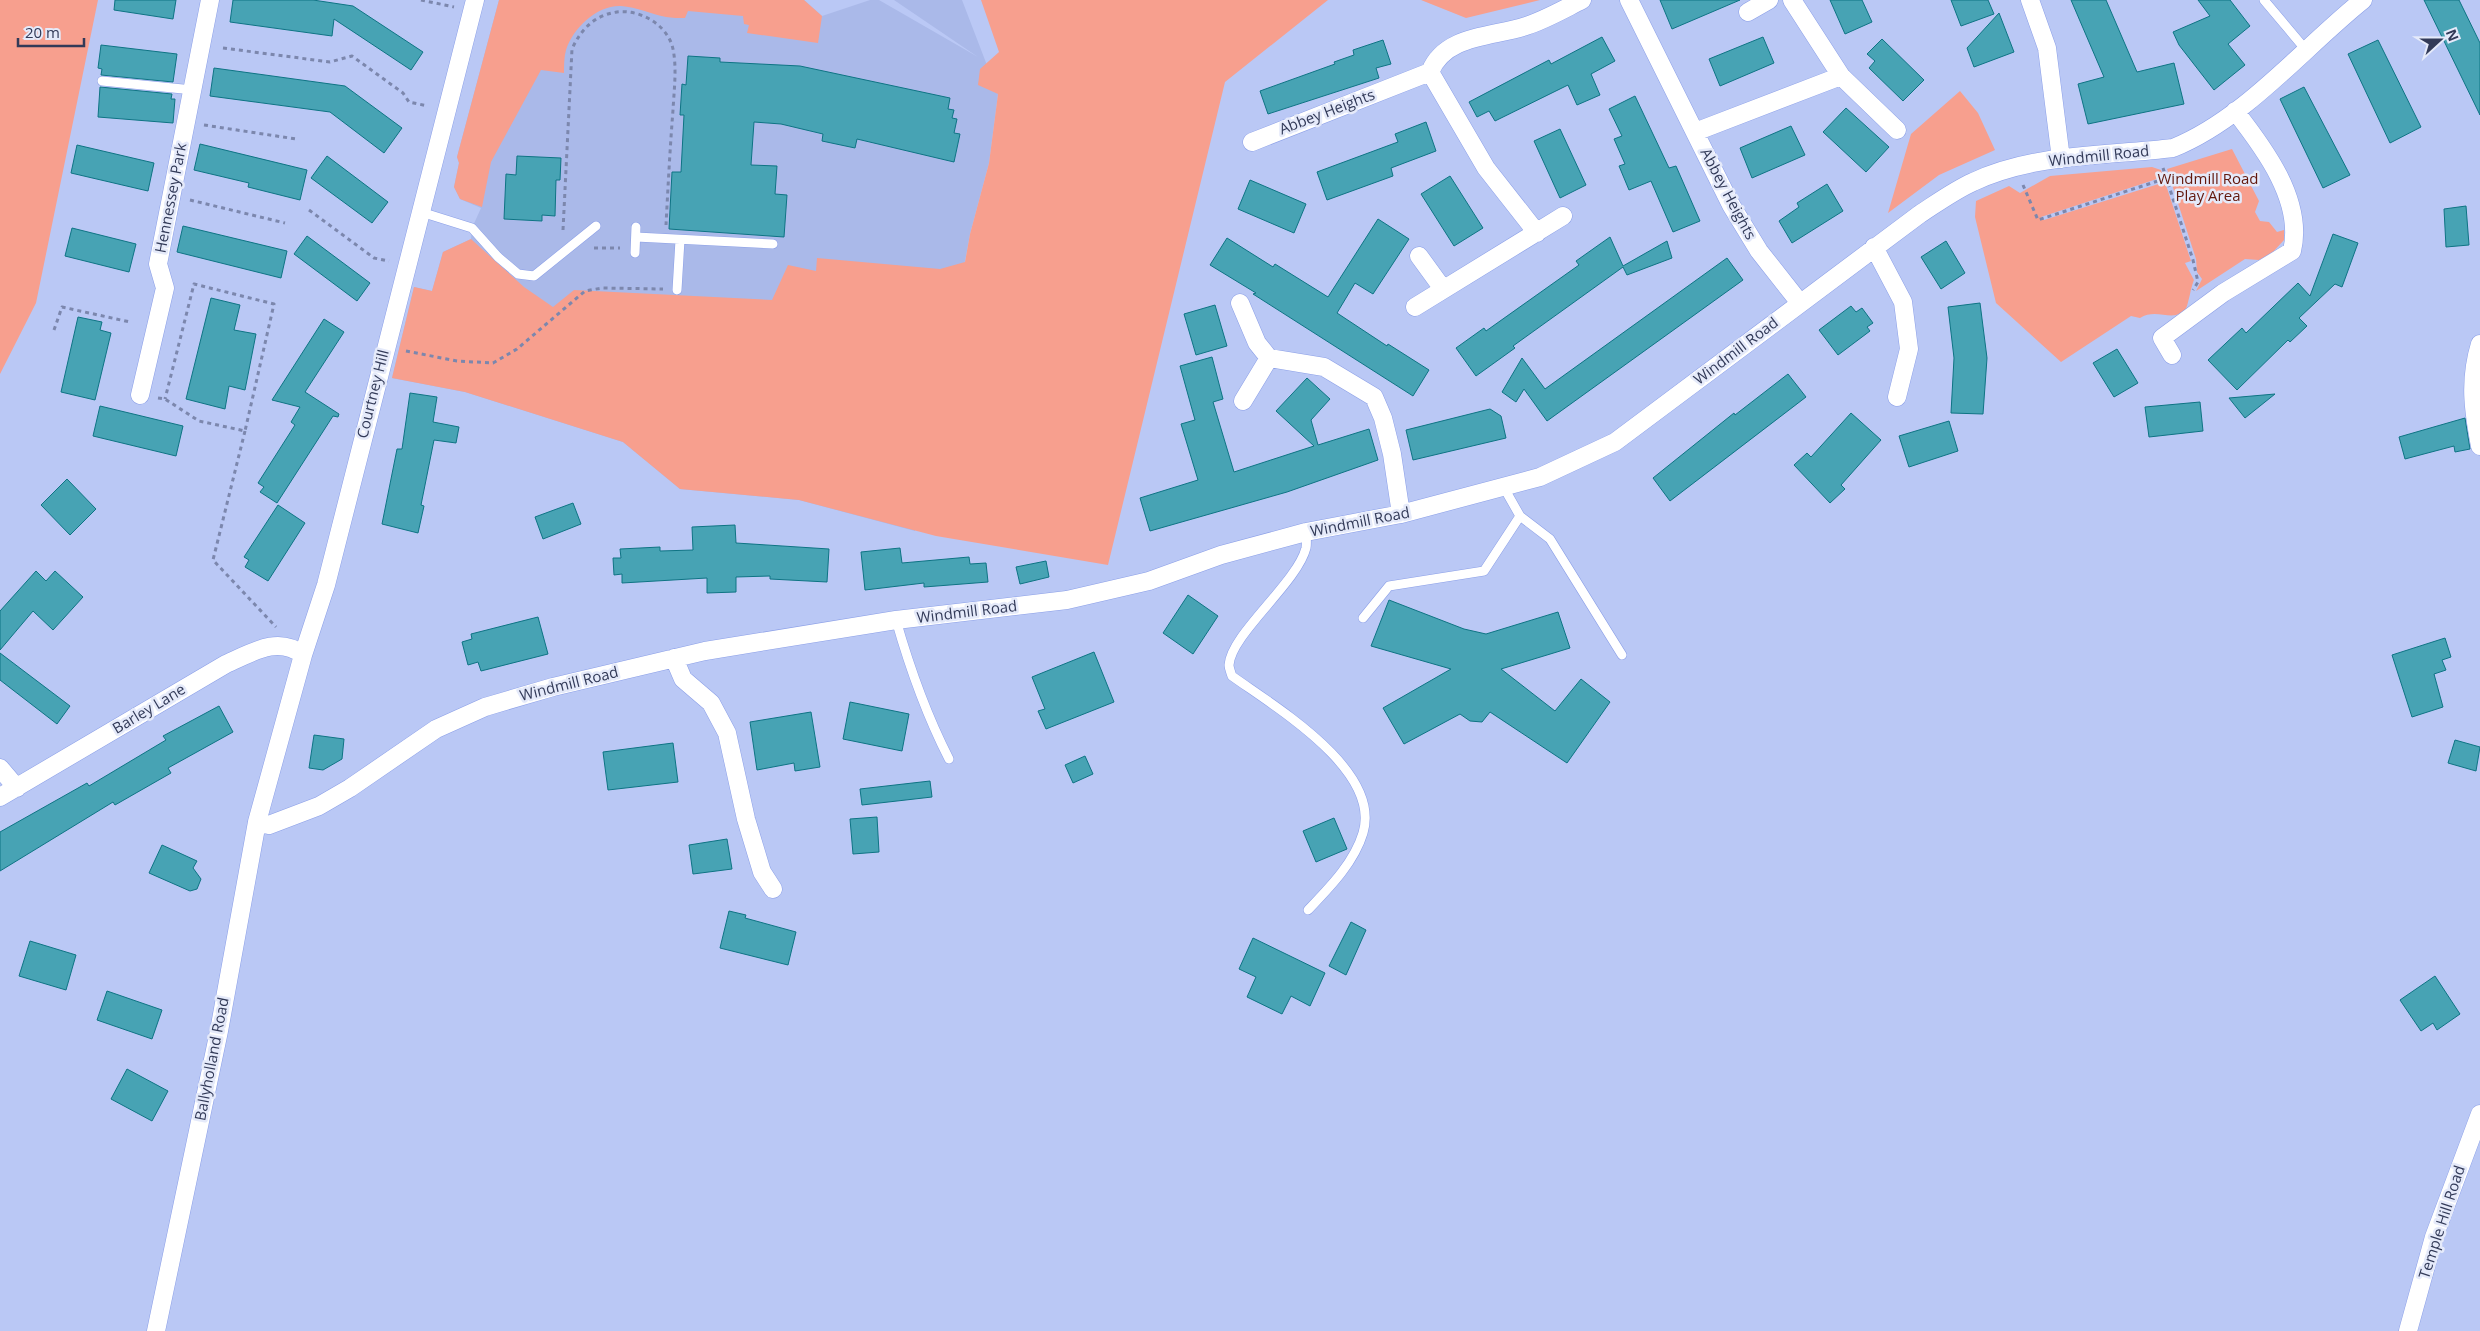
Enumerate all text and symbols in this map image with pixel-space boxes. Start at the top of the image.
scale bar [18,15,84,47]
north arrow [2415,15,2465,65]
text: 20 m [25,22,60,42]
text: N [2442,26,2464,44]
street label: Abbey Heights [1276,84,1377,138]
street label: Windmill Road [2048,140,2150,170]
street label: Hennessey Park [150,141,191,255]
street label: Abbey Heights [1696,144,1761,243]
park label: Windmill Road Play Area [2158,168,2258,205]
street label: Windmill Road [1689,312,1782,389]
street label: Courtney Hill [351,347,393,440]
street label: Windmill Road [1308,502,1411,540]
street label: Windmill Road [916,595,1018,627]
street label: Windmill Road [517,661,620,705]
street label: Barley Lane [108,679,189,738]
street label: Ballyholland Road [189,995,233,1122]
street label: Temple Hill Road [2413,1163,2469,1281]

